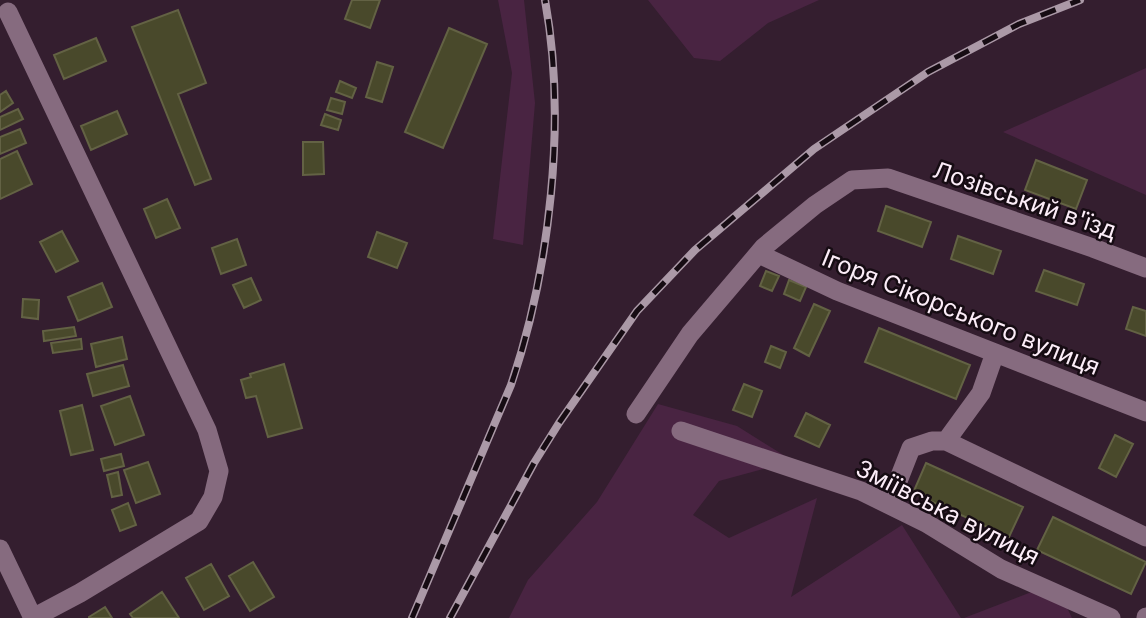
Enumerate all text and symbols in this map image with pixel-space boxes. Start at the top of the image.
street label: Лозівський в'їзд [929,155,1121,245]
street label: Ігоря Сікорського вулиця [818,243,1104,381]
street label: Зміївська вулиця [851,453,1045,571]

